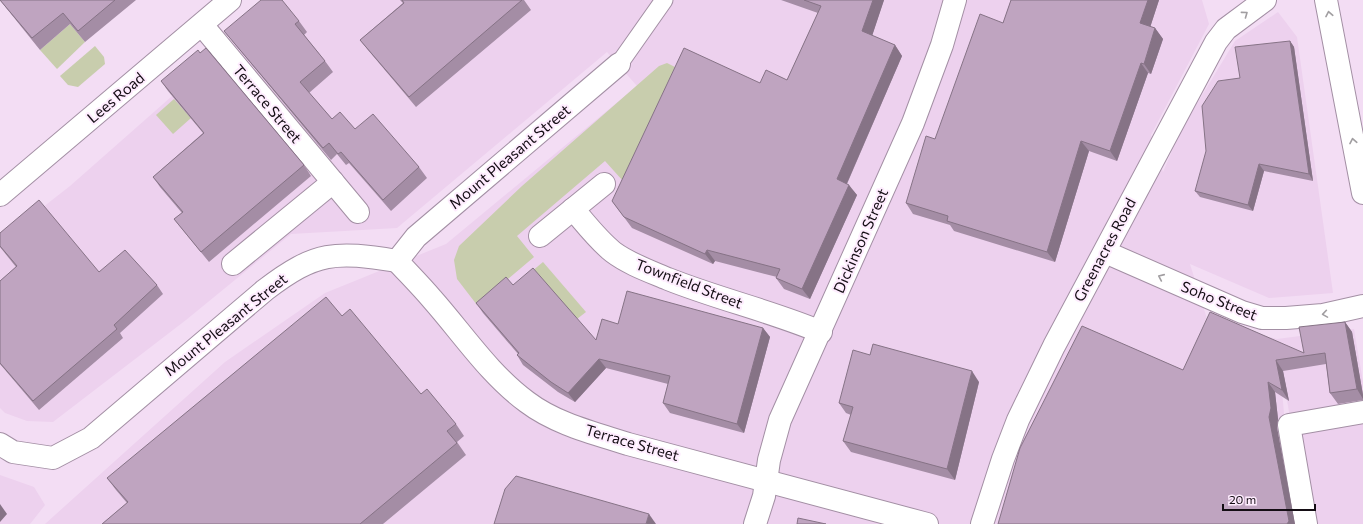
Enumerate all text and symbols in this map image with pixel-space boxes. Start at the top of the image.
one-way arrow [1325,11,1334,17]
one-way arrow [1241,12,1248,19]
street label: Terrace Street [230,61,306,146]
street label: Lees Road [83,68,148,126]
street label: Mount Pleasant Street [445,100,574,212]
one-way arrow [1349,138,1358,144]
street label: Dickinson Street [829,186,891,296]
street label: Greenacres Road [1069,195,1139,304]
street label: Townfield Street [633,254,745,312]
street label: Mount Pleasant Street [160,269,290,379]
one-way arrow [1158,274,1166,282]
street label: Soho Street [1179,277,1260,324]
one-way arrow [1322,309,1328,318]
street label: Terrace Street [583,420,681,464]
scale bar [1223,486,1315,512]
text: 20 m [1229,492,1256,506]

